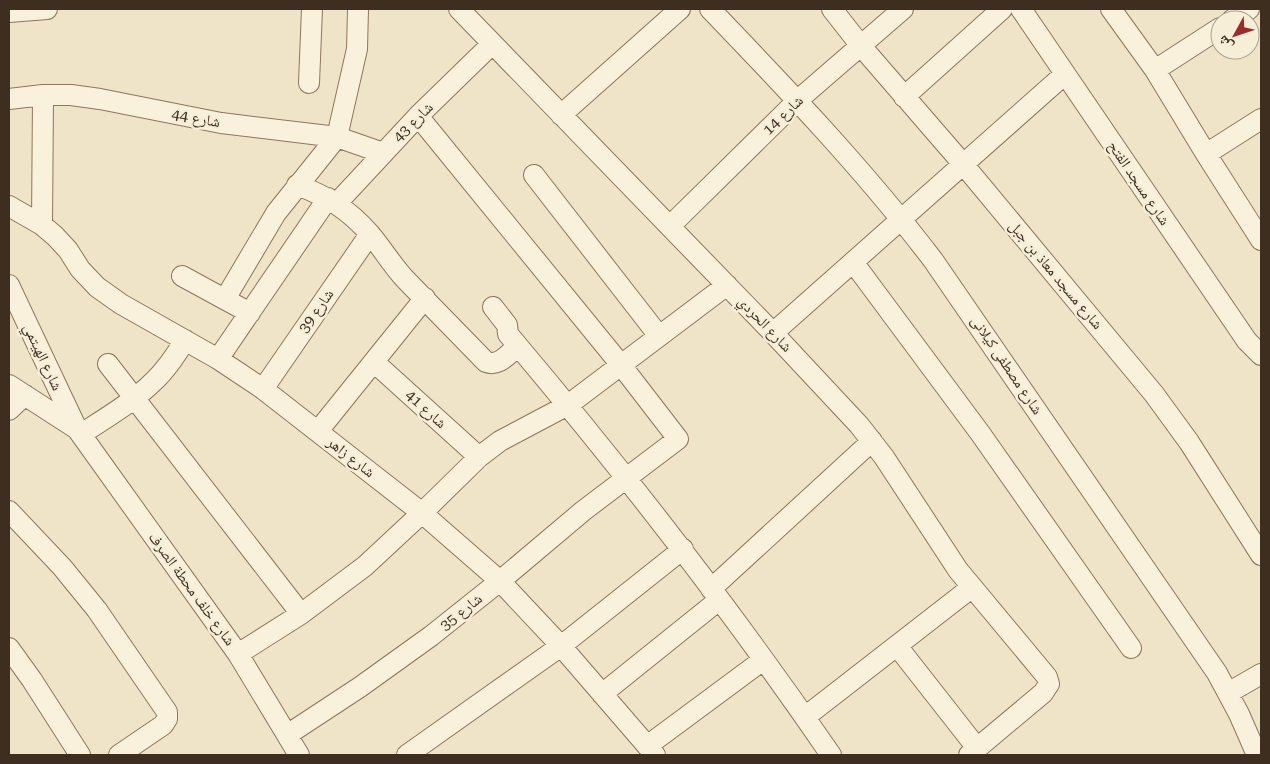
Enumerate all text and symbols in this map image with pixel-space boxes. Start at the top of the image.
north arrow [1210,10,1260,60]
text: ش [1214,32,1237,54]
street label: شارع 14 [759,91,808,139]
street label: شارع 43 [389,98,438,146]
street label: شارع 44 [170,105,222,132]
street label: شارع مسجد الفتح [1103,137,1174,229]
street label: شارع مسجد معاذ بن جبل [1005,217,1107,334]
street label: شارع 39 [295,286,338,337]
street label: شارع الحردي [732,292,796,358]
street label: شارع مصطفى كيلانى [966,312,1047,419]
street label: شارع الهيتمي [17,321,66,395]
street label: شارع 41 [401,386,450,433]
street label: شارع زاهر [322,432,378,482]
street label: شارع خلف محطة الصرف [144,529,239,650]
street label: شارع 35 [436,589,486,635]

